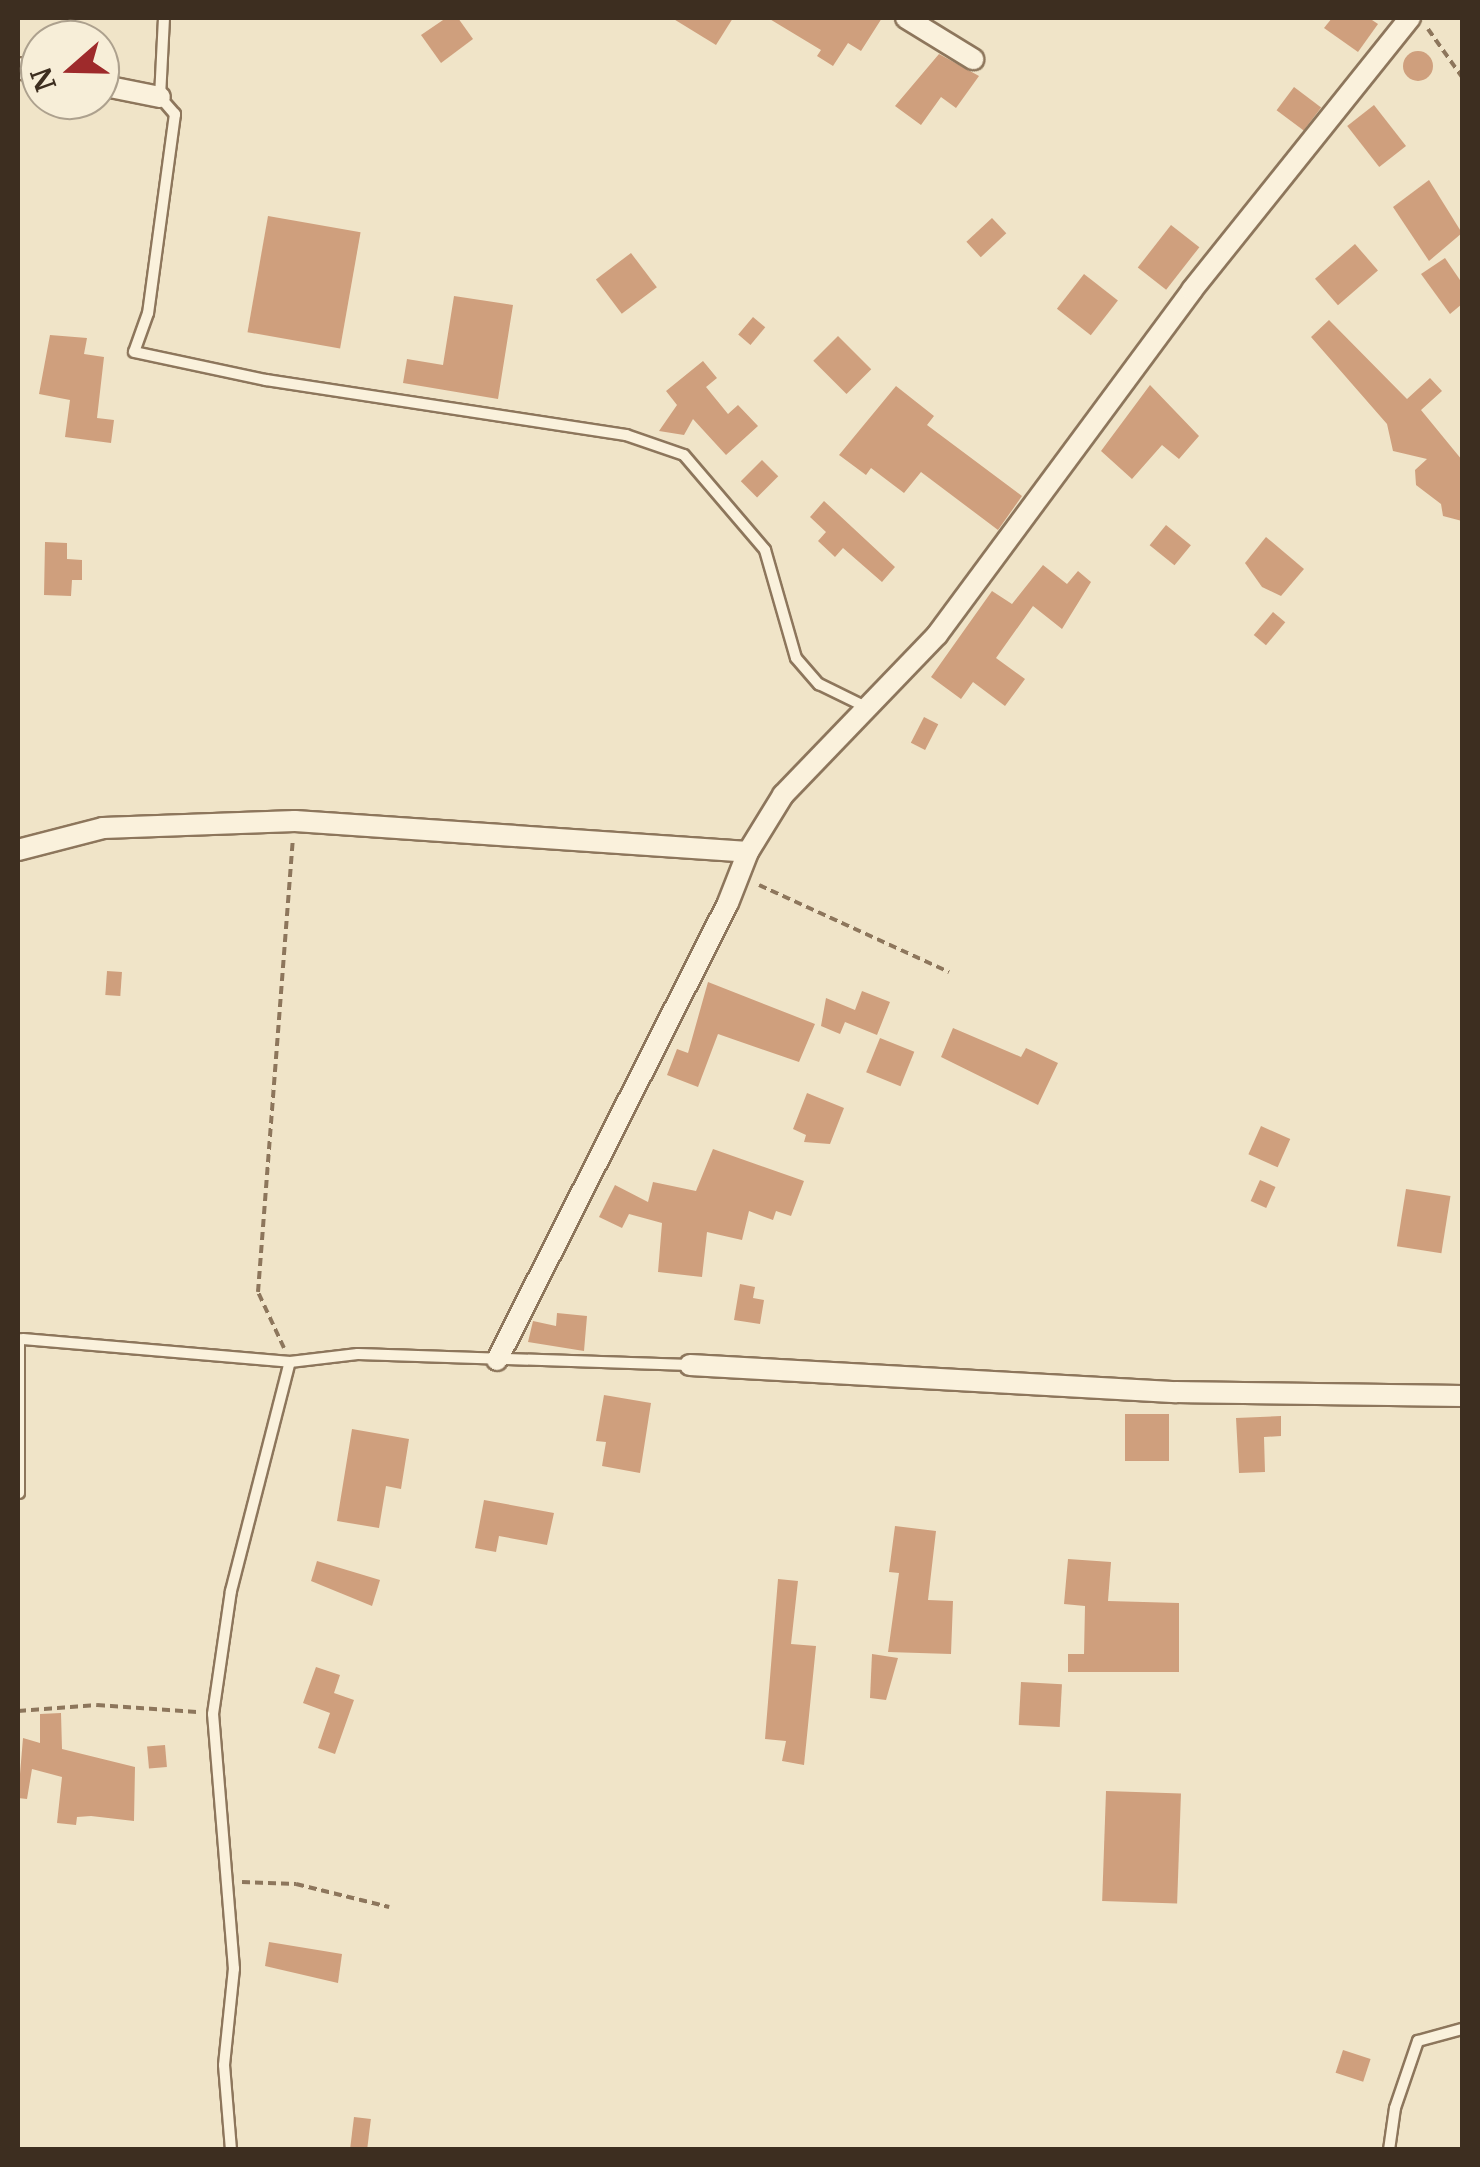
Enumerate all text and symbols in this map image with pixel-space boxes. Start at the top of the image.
north arrow [20,20,120,120]
text: N [23,63,64,96]

